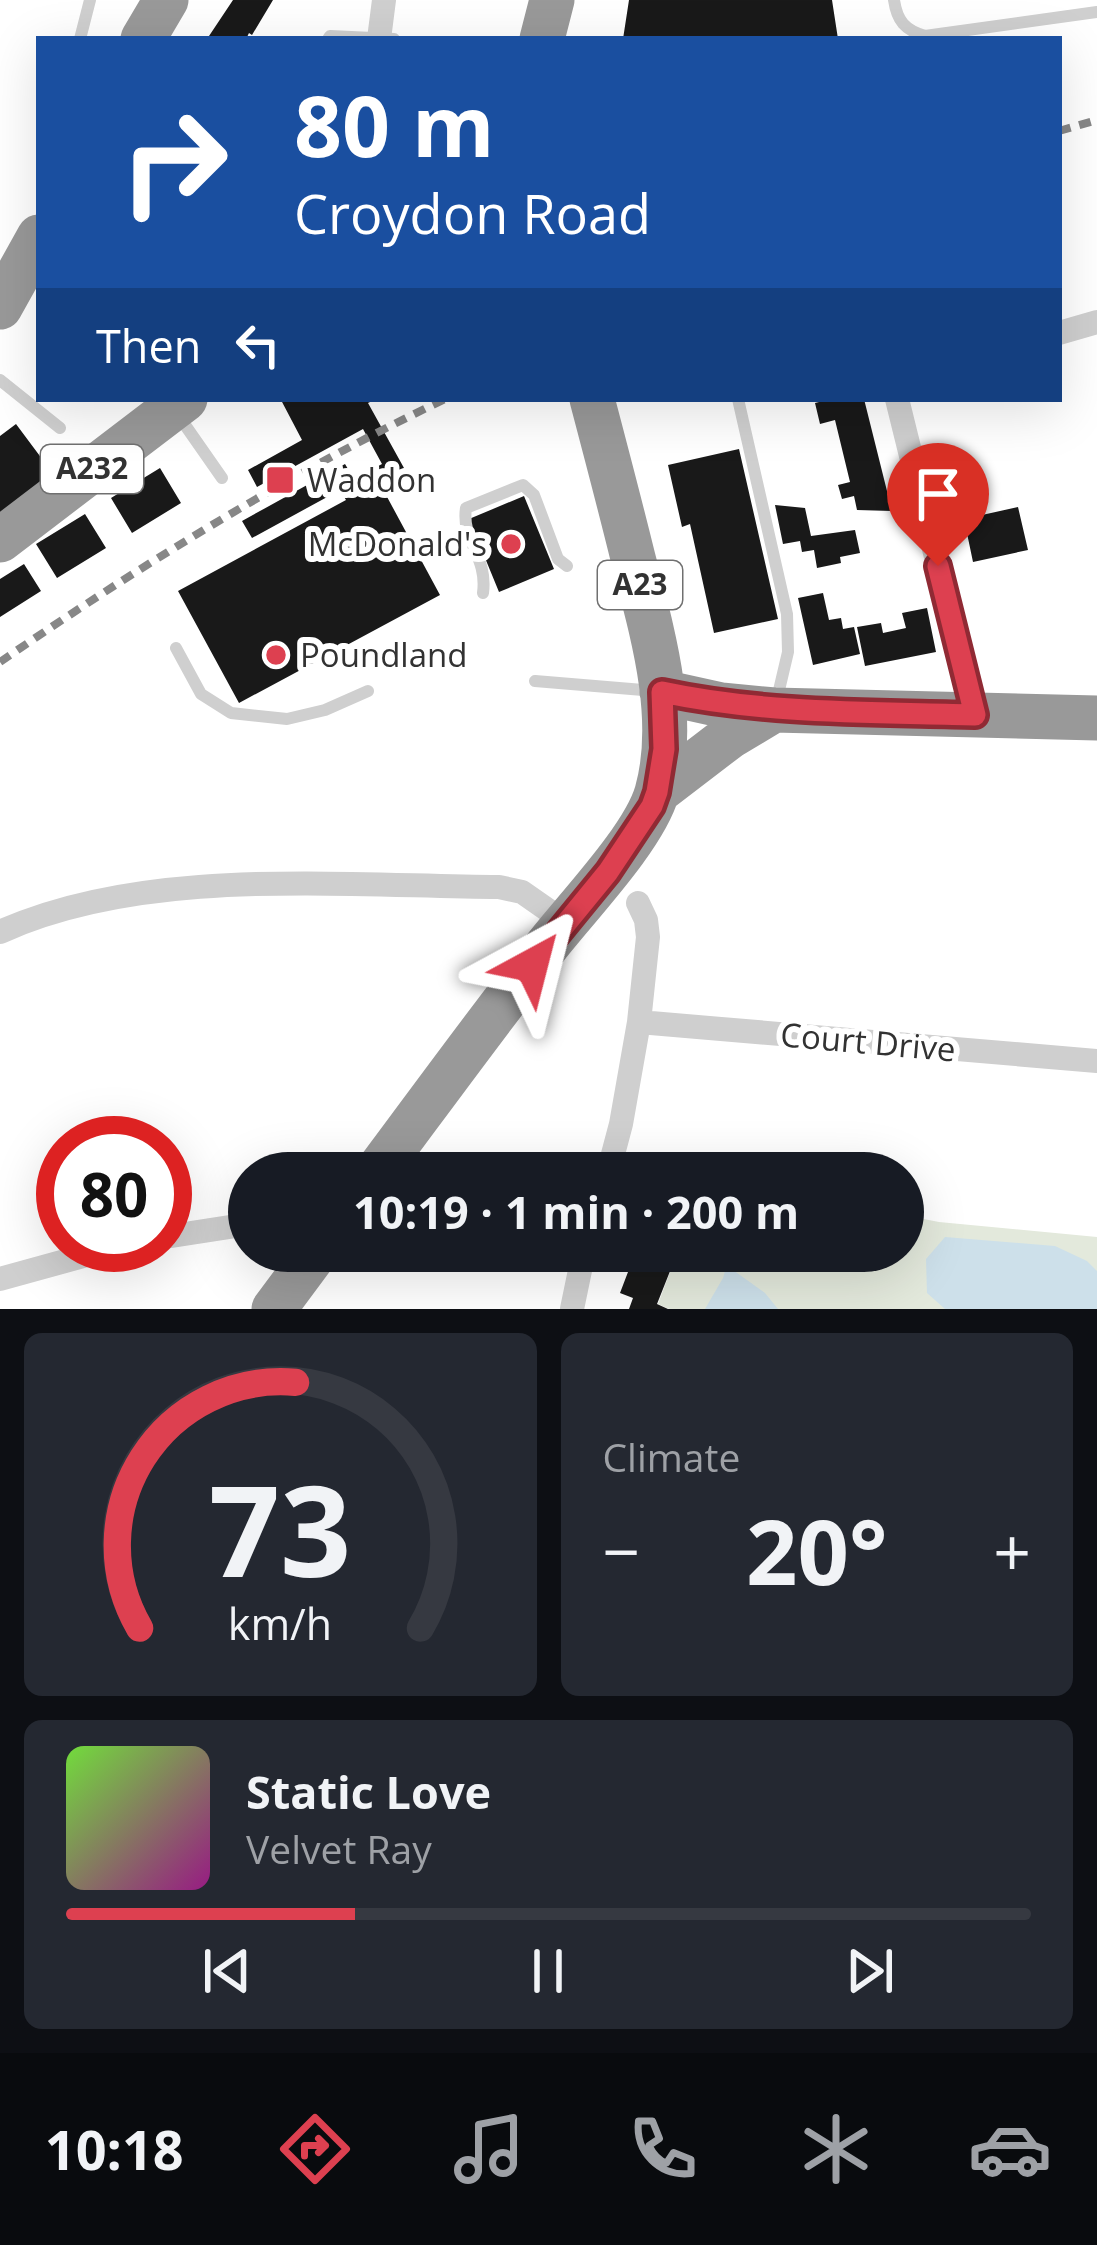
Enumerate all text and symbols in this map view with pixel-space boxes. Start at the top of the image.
text: 80 m [294,67,494,182]
icon: right [96,84,252,240]
text: Croydon Road [294,176,651,250]
icon: left [225,312,291,378]
text: Then [96,315,201,376]
pin [887,443,989,566]
road number: A232 [41,445,143,493]
place label: Waddon [307,457,436,502]
icon: arrive [905,461,971,527]
marker: Waddon [264,464,296,496]
place label: McDonald's [308,521,487,566]
marker: McDonald's [498,531,524,557]
road number: A23 [598,561,682,609]
place label: Poundland [300,632,467,677]
marker: Poundland [263,642,289,668]
position arrow [469,902,595,1028]
street label: Court Drive [779,1011,957,1072]
speed limit sign: 80 [36,1116,192,1272]
text: 10:19 · 1 min · 200 m [353,1181,799,1242]
text: Climate [603,1430,740,1483]
text: 73 [209,1444,352,1614]
text: 20° [746,1489,887,1611]
text: − [603,1505,640,1595]
text: + [993,1505,1031,1595]
text: km/h [228,1593,332,1652]
text: Static Love [246,1761,491,1822]
text: Velvet Ray [246,1822,432,1875]
icon: previous [194,1938,260,2004]
icon: pause [515,1938,581,2004]
icon: next [837,1938,903,2004]
icon: directions [273,2107,357,2191]
icon: music [447,2107,531,2191]
icon: phone [621,2107,705,2191]
icon: climate [794,2107,878,2191]
icon: car [968,2107,1052,2191]
text: 10:18 [45,2112,184,2186]

